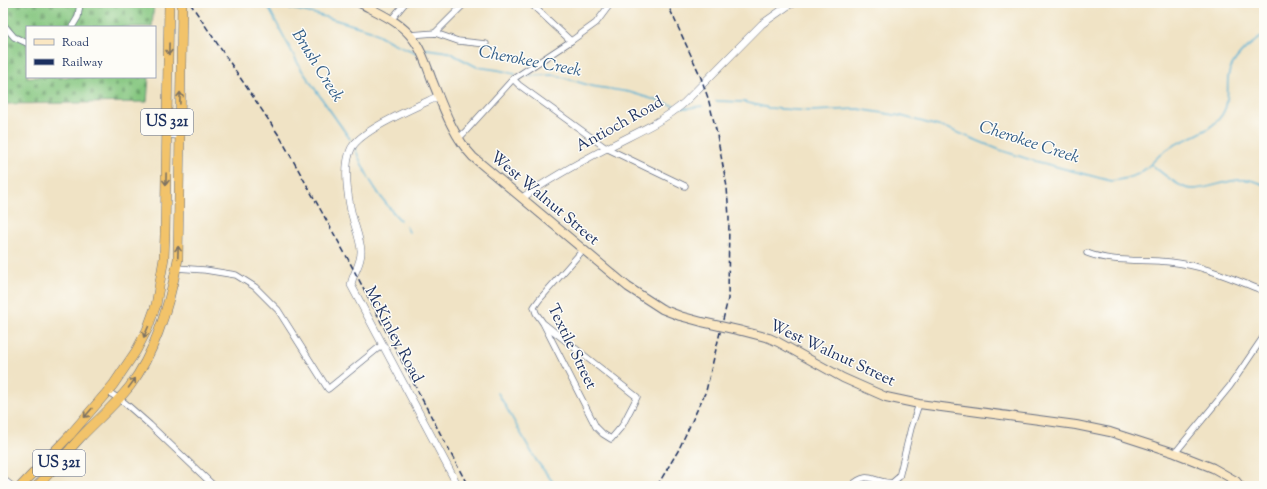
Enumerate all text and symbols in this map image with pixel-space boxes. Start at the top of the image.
water label: Brush Creek [285,25,349,107]
legend [26,26,156,78]
text: Road [62,34,89,52]
water label: Cherokee Creek [477,40,584,84]
one-way arrow [165,42,172,55]
text: Railway [62,54,103,72]
street label: Antioch Road [572,91,668,159]
one-way arrow [176,92,184,105]
road number: US 321 [141,109,193,135]
water label: Cherokee Creek [976,115,1083,171]
street label: West Walnut Street [484,146,604,252]
one-way arrow [162,172,170,185]
one-way arrow [174,246,181,259]
street label: McKinley Road [358,283,428,387]
street label: Textile Street [540,301,602,394]
street label: West Walnut Street [765,315,899,393]
one-way arrow [142,325,149,337]
one-way arrow [128,377,136,388]
one-way arrow [84,407,93,418]
road number: US 321 [33,450,85,476]

